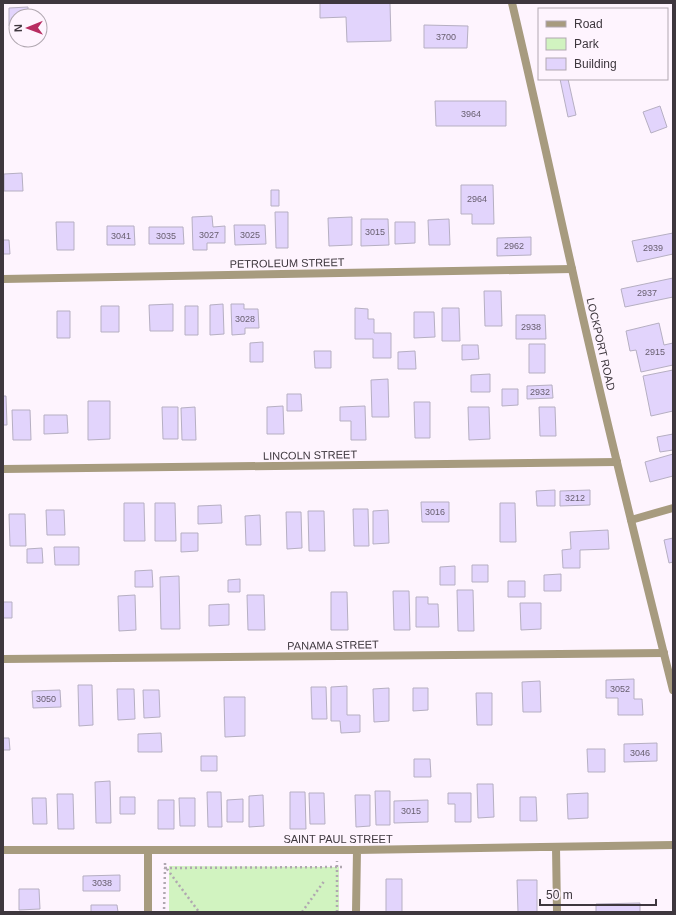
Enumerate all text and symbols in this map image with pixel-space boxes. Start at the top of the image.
north arrow [8,8,48,48]
legend [538,8,668,80]
text: Road [574,17,603,31]
text: N [12,24,24,32]
house number: 3700 [436,32,456,42]
text: Park [574,37,600,51]
text: Building [574,57,617,71]
house number: 3964 [461,109,481,119]
house number: 2964 [467,194,487,204]
house number: 3015 [365,227,385,237]
house number: 3027 [199,230,219,240]
house number: 3025 [240,230,260,240]
house number: 3041 [111,231,131,241]
house number: 3035 [156,231,176,241]
house number: 2962 [504,241,524,251]
house number: 2939 [643,243,663,253]
street label: PETROLEUM STREET [229,256,345,270]
house number: 2937 [637,288,657,298]
street label: LOCKPORT ROAD [584,296,618,392]
house number: 3028 [235,314,255,324]
house number: 2938 [521,322,541,332]
house number: 2915 [645,347,665,357]
house number: 2932 [530,387,550,397]
street label: LINCOLN STREET [263,448,357,462]
house number: 3212 [565,493,585,503]
house number: 3016 [425,507,445,517]
street label: PANAMA STREET [287,638,379,652]
house number: 3052 [610,684,630,694]
house number: 3050 [36,694,56,704]
house number: 3046 [630,748,650,758]
house number: 3015 [401,806,421,816]
street label: SAINT PAUL STREET [283,833,393,845]
house number: 3038 [92,878,112,888]
scale bar [540,881,656,907]
text: 50 m [546,888,573,902]

